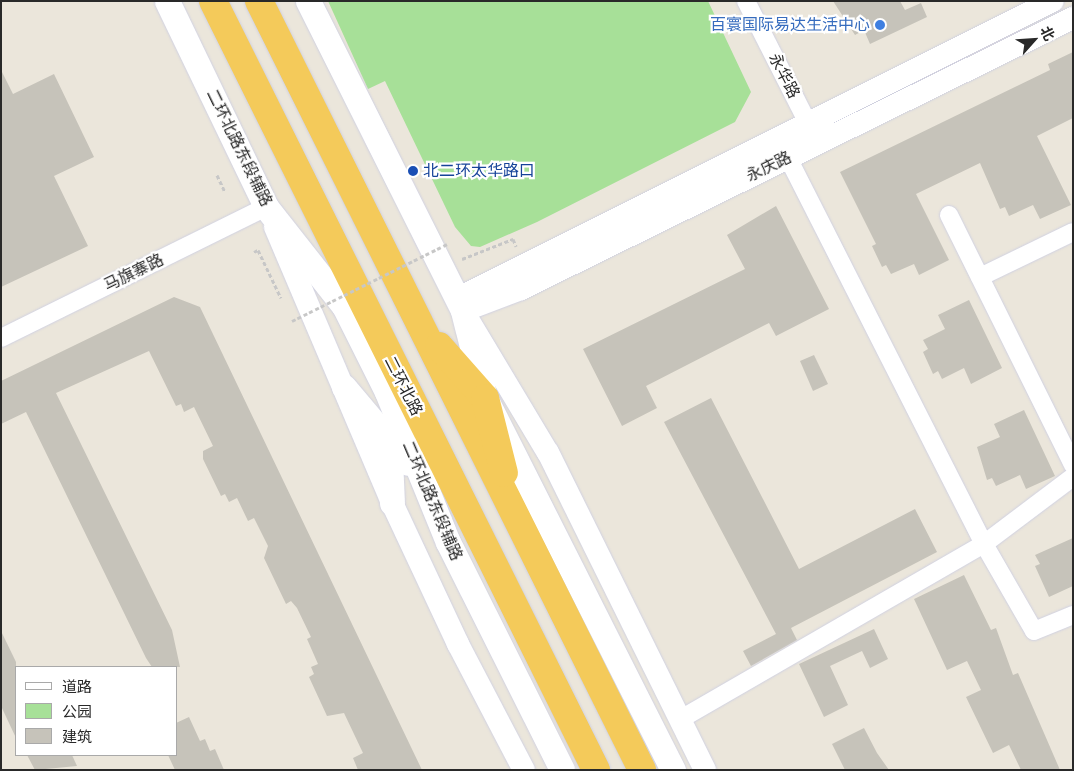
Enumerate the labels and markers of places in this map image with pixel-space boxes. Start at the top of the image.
place label: 百寰国际易达生活中心 [710,15,870,35]
marker: 百寰国际易达生活中心 [874,19,886,31]
place label: 北二环太华路口 [423,161,535,181]
marker: 北二环太华路口 [407,165,419,177]

